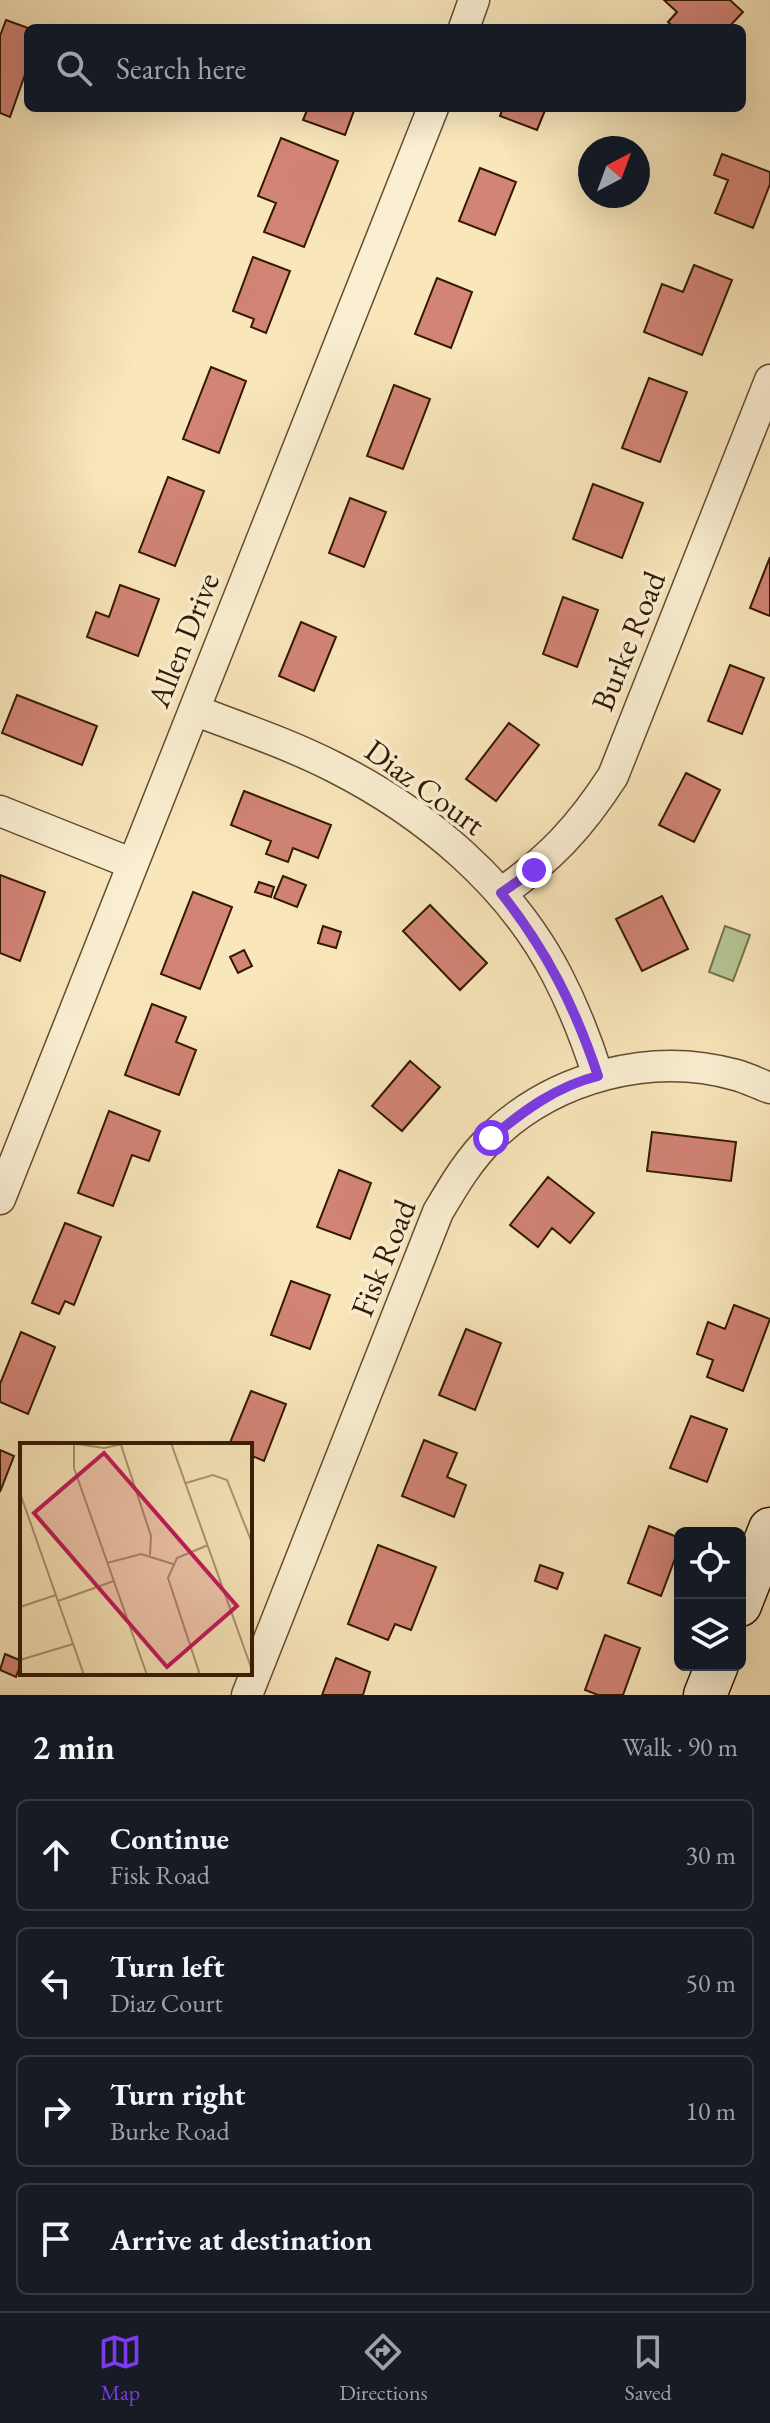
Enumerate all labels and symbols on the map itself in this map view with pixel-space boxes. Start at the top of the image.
north arrow [578,136,650,208]
street label: Burke Road [581,564,675,717]
street label: Allen Drive [137,566,229,714]
street label: Diaz Court [357,729,493,845]
route end [516,852,552,888]
route start [473,1120,509,1156]
street label: Fisk Road [340,1192,426,1323]
inset map [20,1443,252,1675]

